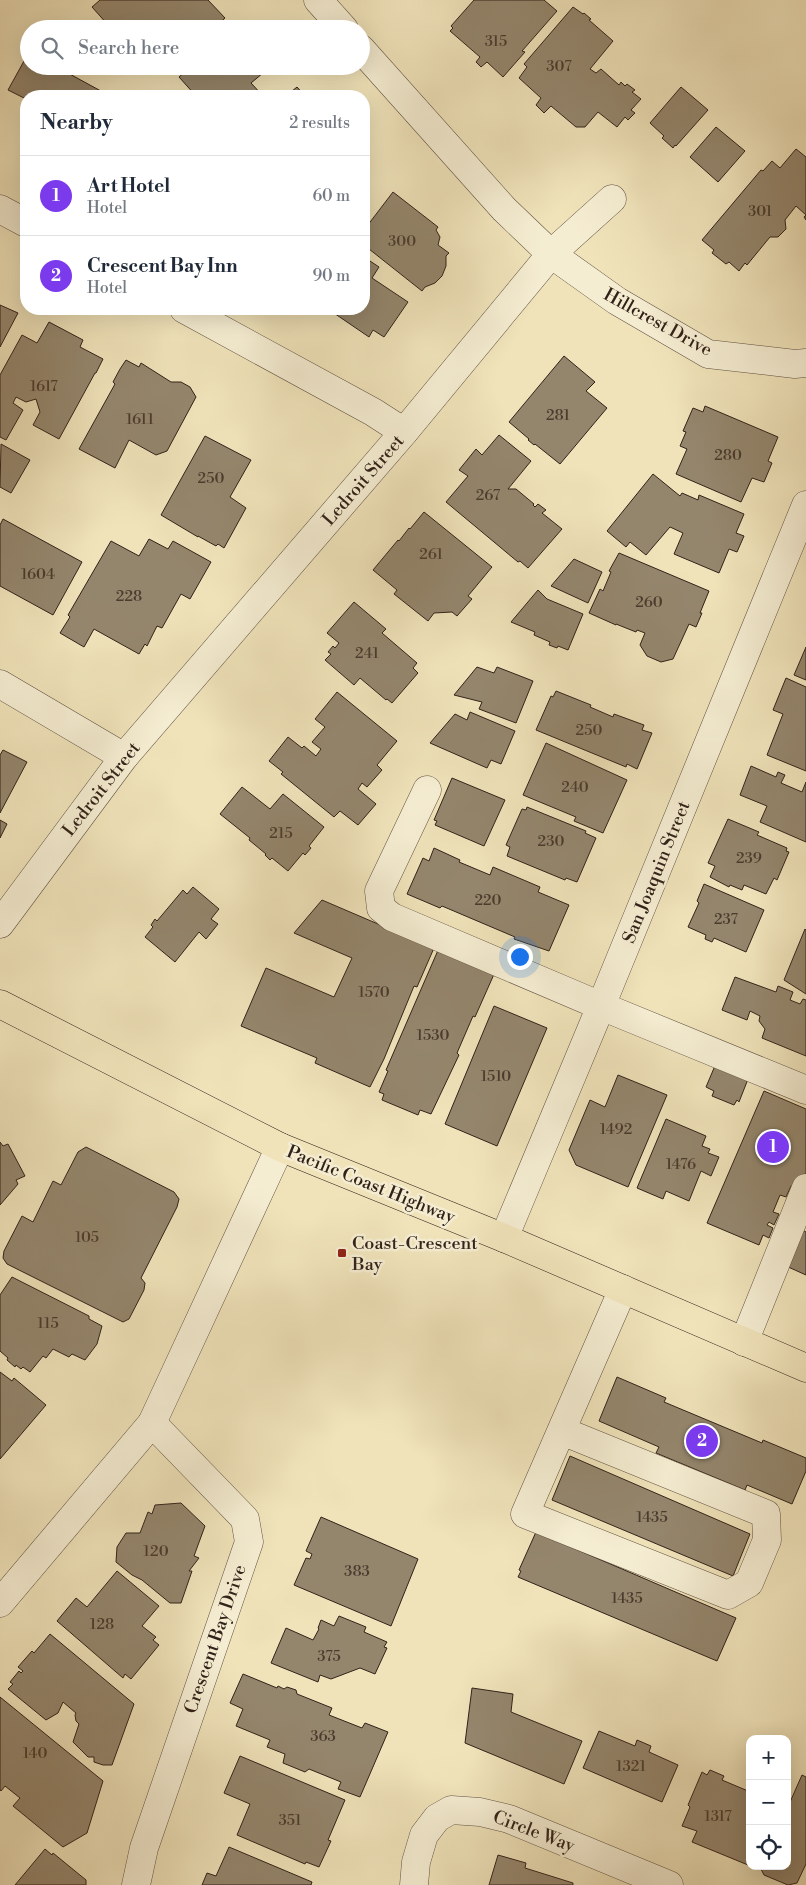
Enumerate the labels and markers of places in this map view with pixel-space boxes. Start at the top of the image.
pin: 1 [757,1128,789,1166]
place label: Coast-Crescent Bay [351,1232,478,1276]
marker: Coast-Crescent Bay [336,1247,348,1259]
pin: 2 [686,1422,718,1460]

